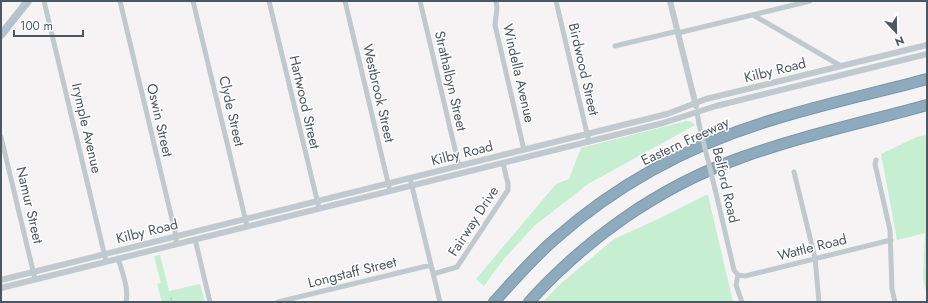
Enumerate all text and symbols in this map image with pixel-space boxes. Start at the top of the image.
scale bar [14,12,83,38]
north arrow [876,12,916,52]
text: 100 m [20,17,53,35]
street label: Birdwood Street [564,21,605,118]
street label: Windella Avenue [498,22,540,124]
street label: Strathalbyn Street [430,29,472,134]
text: N [893,32,907,50]
street label: Westbrook Street [358,42,400,145]
street label: Hartwood Street [285,53,326,151]
street label: Kilby Road [742,53,808,87]
street label: Clyde Street [214,74,250,149]
street label: Irymple Avenue [67,81,107,175]
street label: Oswin Street [142,81,178,159]
street label: Eastern Freeway [638,112,733,170]
street label: Kilby Road [429,136,495,170]
street label: Belford Road [708,145,744,225]
street label: Namur Street [11,165,49,246]
street label: Fairway Drive [443,182,503,260]
street label: Kilby Road [114,214,180,248]
street label: Wattle Road [775,229,849,265]
street label: Longstaff Street [306,251,399,293]

